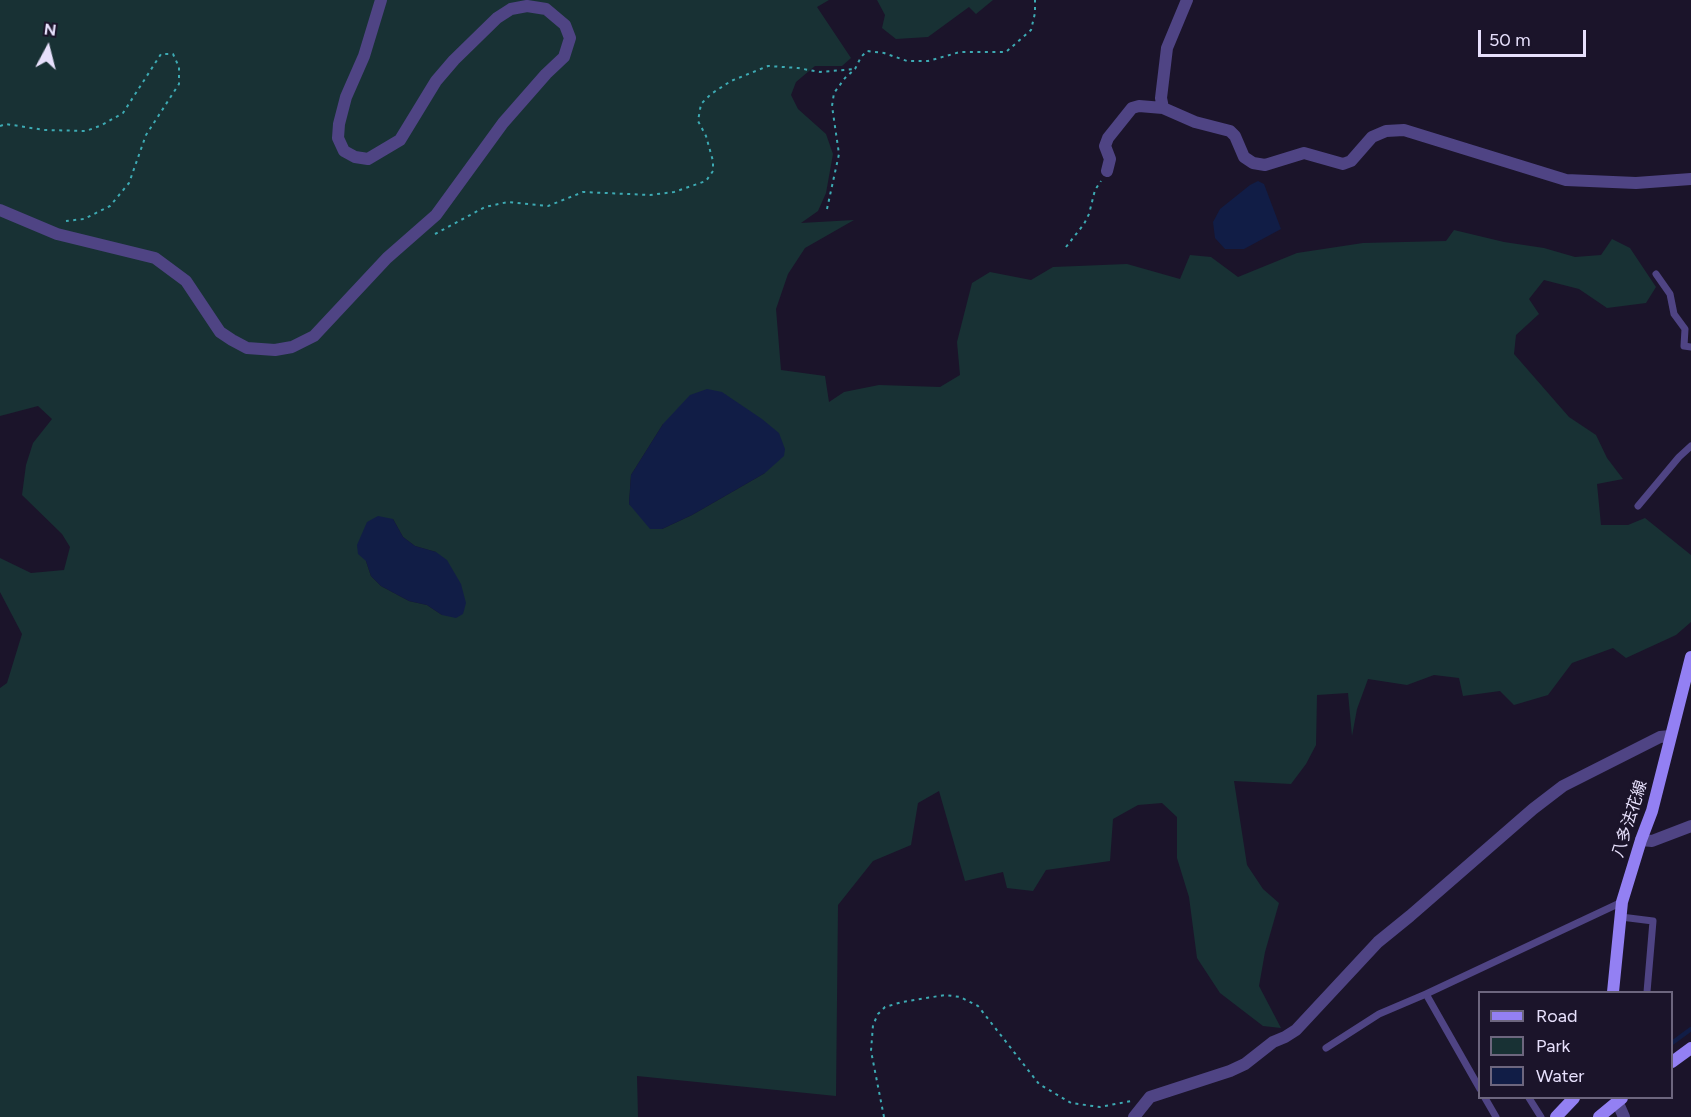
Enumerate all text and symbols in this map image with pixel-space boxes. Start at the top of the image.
north arrow [18,18,78,78]
scale bar [1481,18,1589,56]
text: N [43,19,58,40]
text: 50 m [1489,29,1531,51]
street label: 八多法花線 [1609,778,1651,860]
legend [1478,991,1673,1099]
text: Road [1536,1005,1577,1027]
text: Park [1536,1035,1570,1057]
text: Water [1536,1065,1584,1087]

